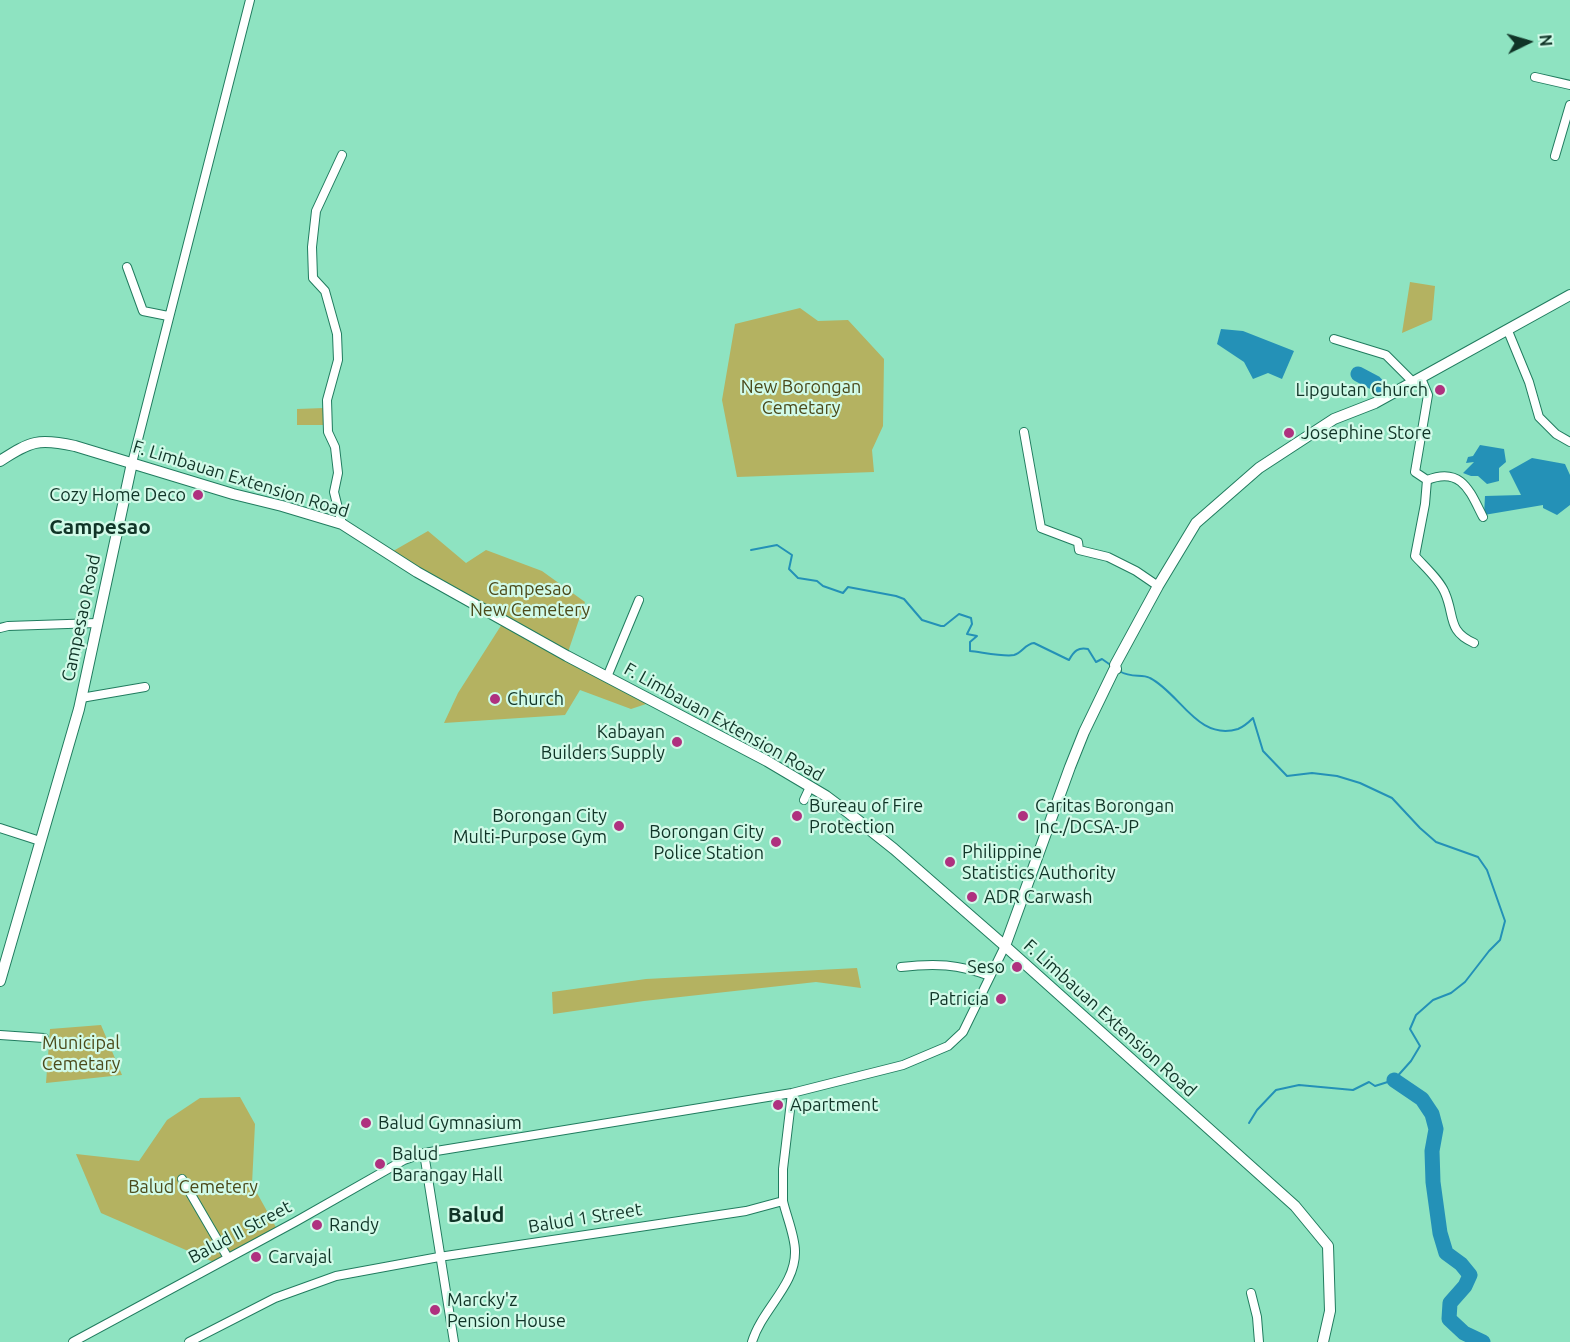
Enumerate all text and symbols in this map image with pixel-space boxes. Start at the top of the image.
north arrow [1498,12,1558,72]
text: N [1536,34,1555,47]
park label: New Borongan Cemetary [741,376,861,418]
place label: Lipgutan Church [1296,379,1428,401]
marker: Lipgutan Church [1433,383,1447,397]
place label: Josephine Store [1301,422,1431,444]
marker: Josephine Store [1282,426,1296,440]
street label: F. Limbauan Extension Road [130,436,352,522]
place label: Cozy Home Deco [49,484,186,506]
marker: Cozy Home Deco [191,488,205,502]
district label: Campesao [49,514,151,540]
street label: Campesao Road [57,552,105,684]
park label: Campesao New Cemetery [470,578,590,620]
street label: F. Limbauan Extension Road [620,658,828,786]
place label: Church [507,688,564,710]
marker: Church [488,692,502,706]
place label: Kabayan Builders Supply [541,721,665,764]
marker: Kabayan Builders Supply [670,735,684,749]
place label: Bureau of Fire Protection [809,795,923,838]
place label: Caritas Borongan Inc./DCSA-JP [1035,795,1174,838]
place label: Borongan City Multi-Purpose Gym [453,805,607,848]
marker: Bureau of Fire Protection [790,809,804,823]
marker: Caritas Borongan Inc./DCSA-JP [1016,809,1030,823]
marker: Borongan City Multi-Purpose Gym [612,819,626,833]
place label: Borongan City Police Station [649,821,764,864]
marker: Borongan City Police Station [769,835,783,849]
place label: Philippine Statistics Authority [962,841,1116,884]
marker: Philippine Statistics Authority [943,855,957,869]
place label: ADR Carwash [984,886,1093,908]
marker: ADR Carwash [965,890,979,904]
street label: F. Limbauan Extension Road [1019,935,1201,1101]
place label: Seso [967,956,1005,978]
marker: Seso [1010,960,1024,974]
place label: Patricia [929,988,989,1010]
marker: Patricia [994,992,1008,1006]
park label: Municipal Cemetary [42,1032,120,1074]
place label: Apartment [790,1094,878,1116]
marker: Apartment [771,1098,785,1112]
place label: Balud Gymnasium [378,1112,522,1134]
marker: Balud Gymnasium [359,1116,373,1130]
place label: Balud Barangay Hall [392,1143,503,1186]
marker: Balud Barangay Hall [373,1157,387,1171]
park label: Balud Cemetery [128,1176,258,1198]
street label: Balud II Street [185,1196,295,1268]
street label: Balud 1 Street [527,1198,643,1238]
district label: Balud [448,1202,504,1228]
place label: Randy [329,1214,379,1236]
marker: Randy [310,1218,324,1232]
place label: Carvajal [268,1246,332,1268]
marker: Carvajal [249,1250,263,1264]
place label: Marcky'z Pension House [447,1289,566,1332]
marker: Marcky'z Pension House [428,1303,442,1317]

